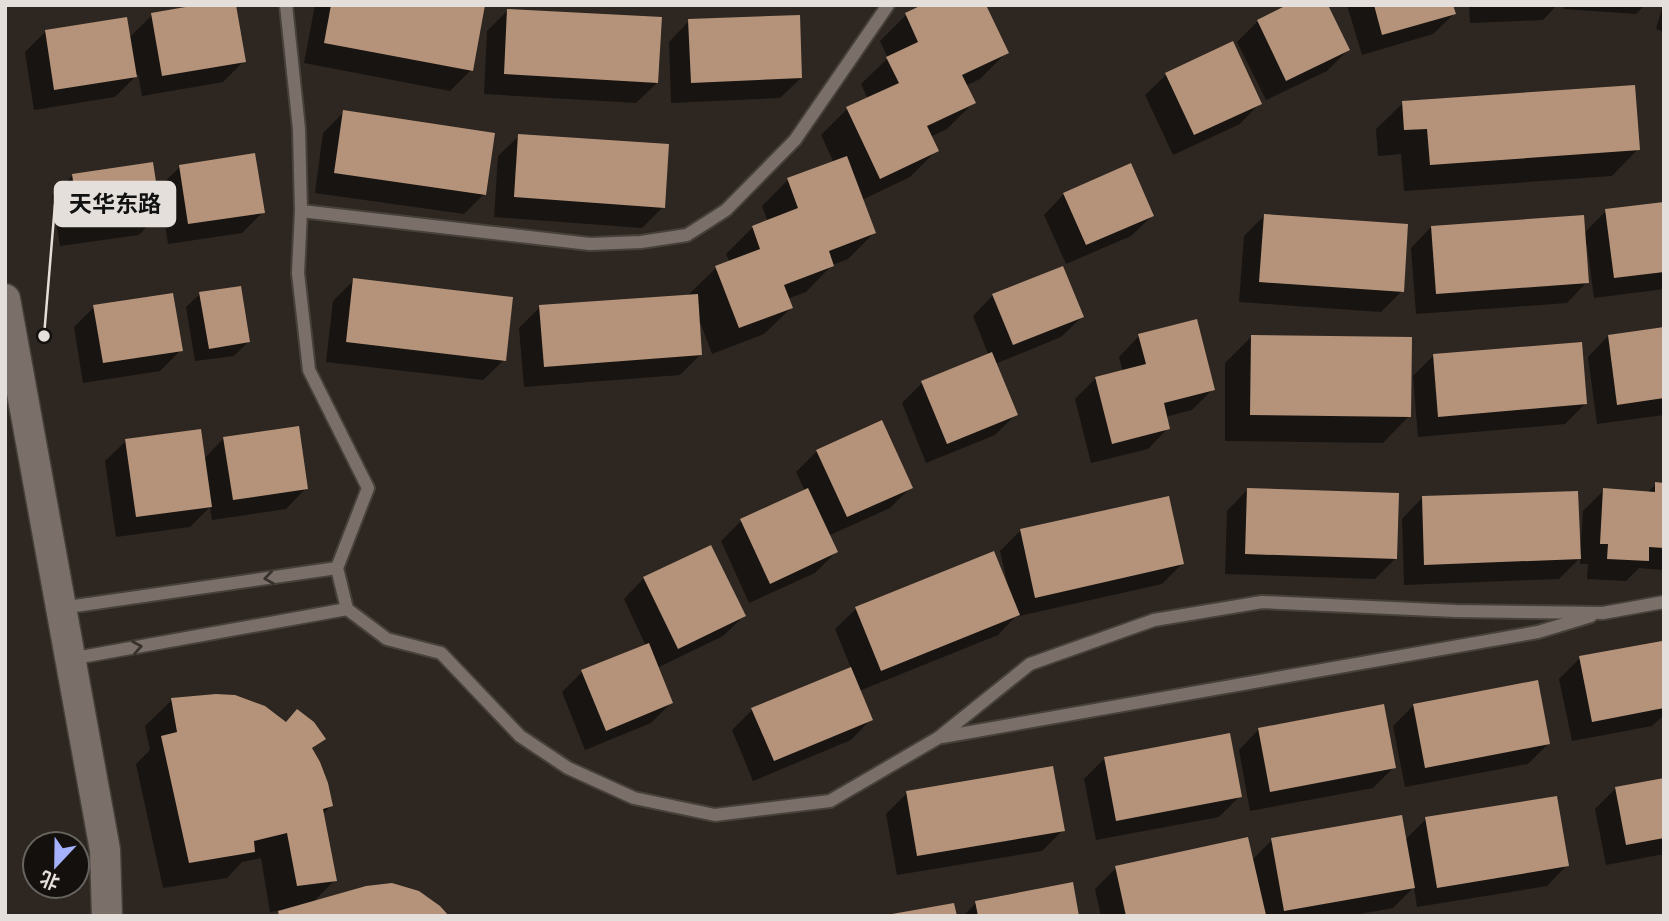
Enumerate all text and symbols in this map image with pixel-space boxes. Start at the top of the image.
callout: 天华东路 [55,182,175,226]
text: 天华东路 [69,188,161,219]
one-way arrow [263,570,275,585]
one-way arrow [131,641,143,656]
north arrow [21,830,91,900]
text: 北 [36,866,63,896]

